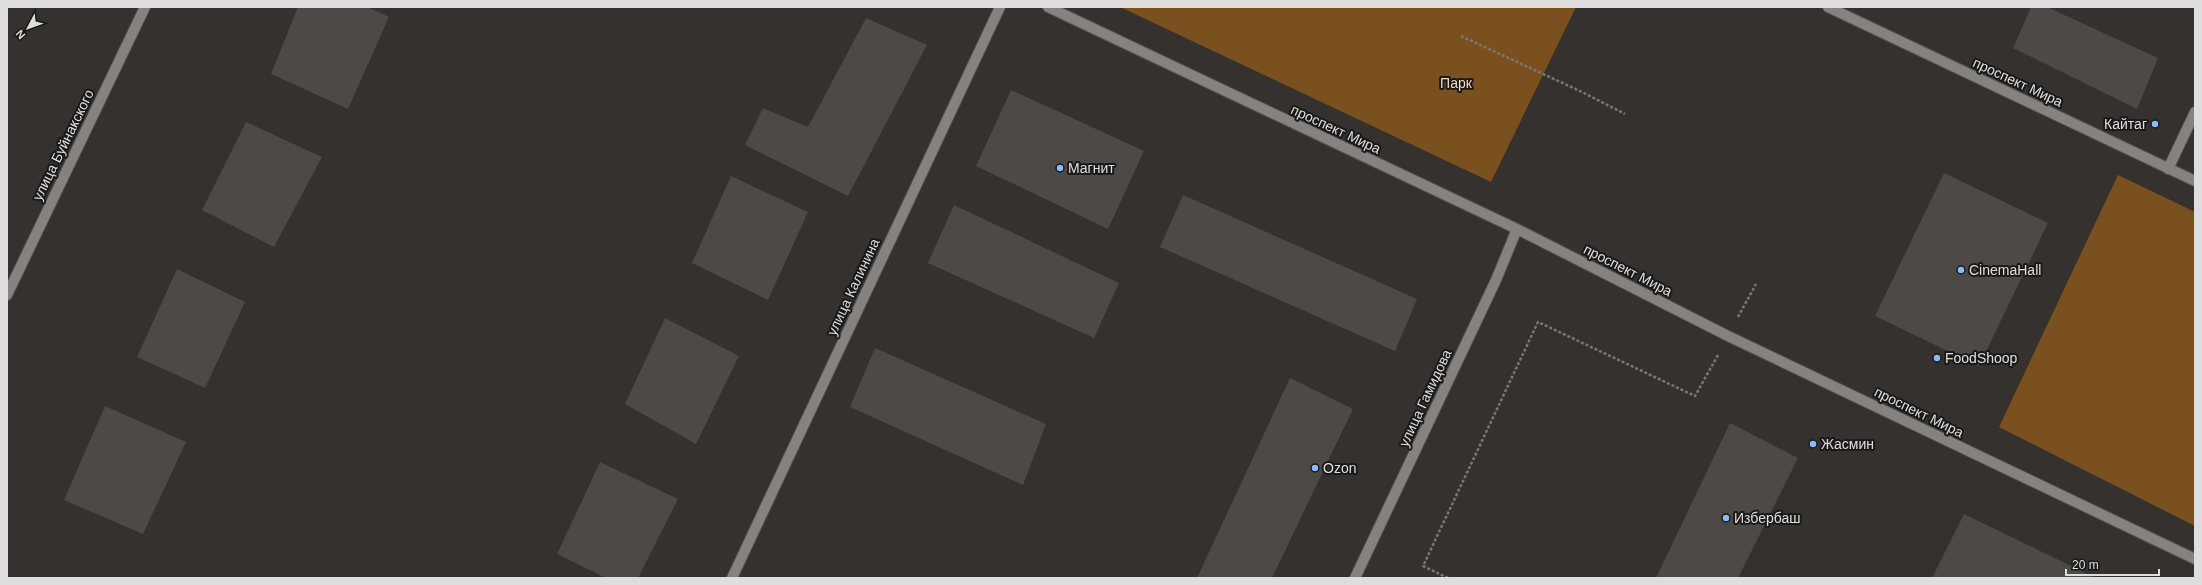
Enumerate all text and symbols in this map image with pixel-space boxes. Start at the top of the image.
north arrow [8,8,48,48]
text: N [13,28,28,41]
street label: проспект Мира [1971,54,2066,110]
park label: Парк [1440,75,1473,91]
street label: улица Буйнакского [29,87,97,203]
street label: проспект Мира [1289,101,1384,157]
place label: Кайтаг [2104,116,2147,132]
marker: Кайтаг [2150,119,2160,129]
place label: Магнит [1068,160,1115,176]
marker: Магнит [1055,163,1065,173]
street label: улица Калинина [823,236,883,338]
street label: проспект Мира [1581,241,1675,299]
place label: CinemaHall [1969,262,2041,278]
marker: CinemaHall [1956,265,1966,275]
street label: улица Гамидова [1395,347,1455,449]
place label: FoodShoop [1945,350,2018,366]
marker: FoodShoop [1932,353,1942,363]
street label: проспект Мира [1872,384,1966,441]
place label: Жасмин [1821,436,1874,452]
marker: Жасмин [1808,439,1818,449]
place label: Ozon [1323,460,1356,476]
marker: Ozon [1310,463,1320,473]
place label: Избербаш [1734,510,1800,526]
marker: Избербаш [1721,513,1731,523]
scale bar [2066,551,2159,577]
text: 20 m [2072,558,2099,572]

